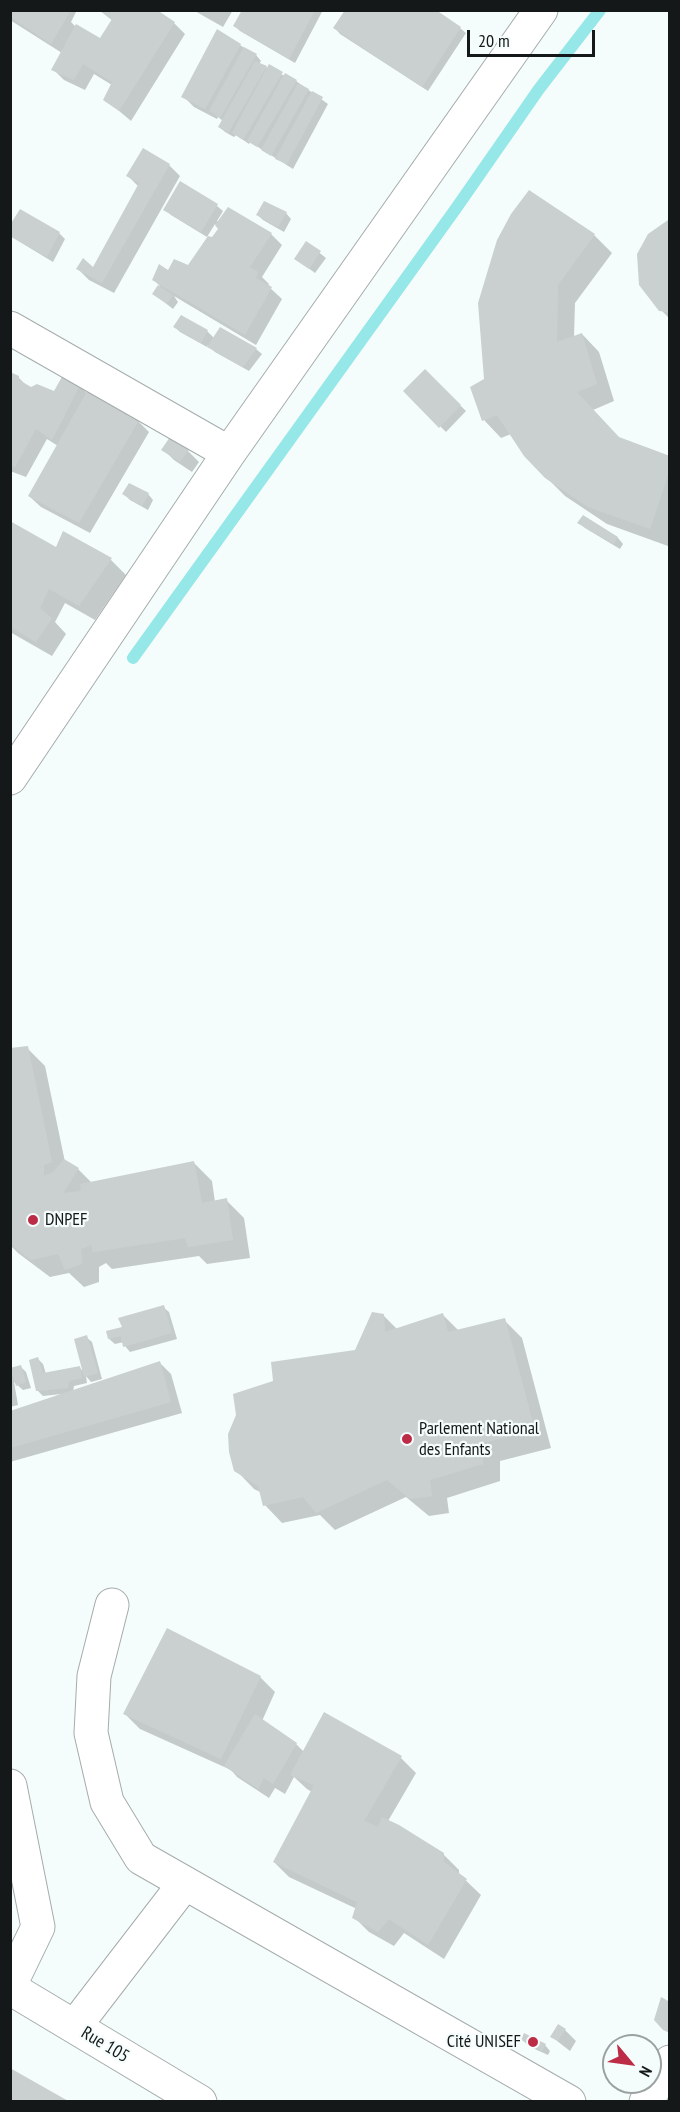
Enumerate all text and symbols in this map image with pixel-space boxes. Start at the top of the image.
scale bar [470,18,598,56]
text: 20 m [478,29,510,52]
place label: DNPEF [45,1209,87,1231]
marker: DNPEF [26,1213,40,1227]
place label: Parlement National des Enfants [419,1418,539,1460]
marker: Parlement National des Enfants [400,1432,414,1446]
street label: Rue 105 [77,2022,133,2068]
place label: Cité UNISEF [447,2031,521,2053]
north arrow [602,2034,662,2094]
marker: Cité UNISEF [526,2035,540,2049]
text: N [635,2063,657,2080]

